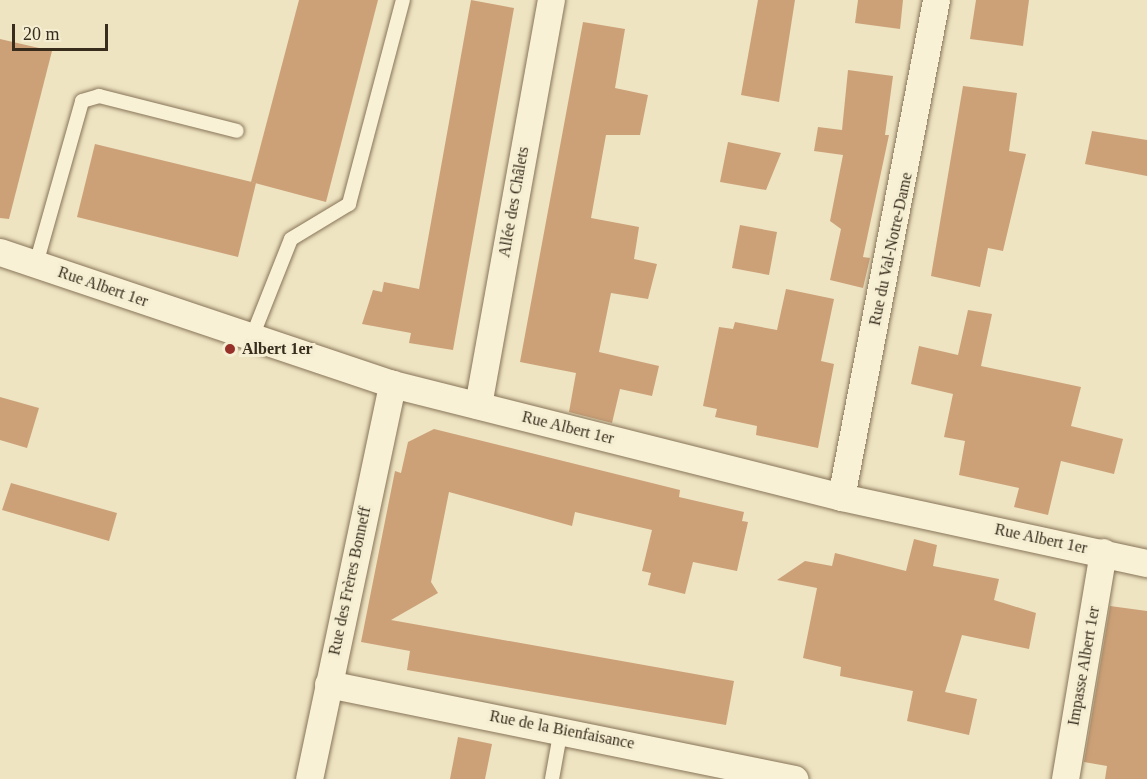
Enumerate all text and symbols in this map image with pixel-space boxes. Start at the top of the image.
scale bar [15,12,111,50]
text: 20 m [23,24,60,44]
street label: Allée des Châlets [495,145,533,259]
street label: Rue du Val-Notre-Dame [865,171,917,327]
street label: Rue Albert 1er [55,262,151,312]
place label: Albert 1er [242,339,313,359]
marker: Albert 1er [223,342,237,356]
street label: Rue Albert 1er [520,407,616,449]
street label: Rue des Frères Bonneff [325,505,375,657]
street label: Rue Albert 1er [993,520,1089,558]
street label: Impasse Albert 1er [1064,604,1104,728]
street label: Rue de la Bienfaisance [488,707,636,753]

